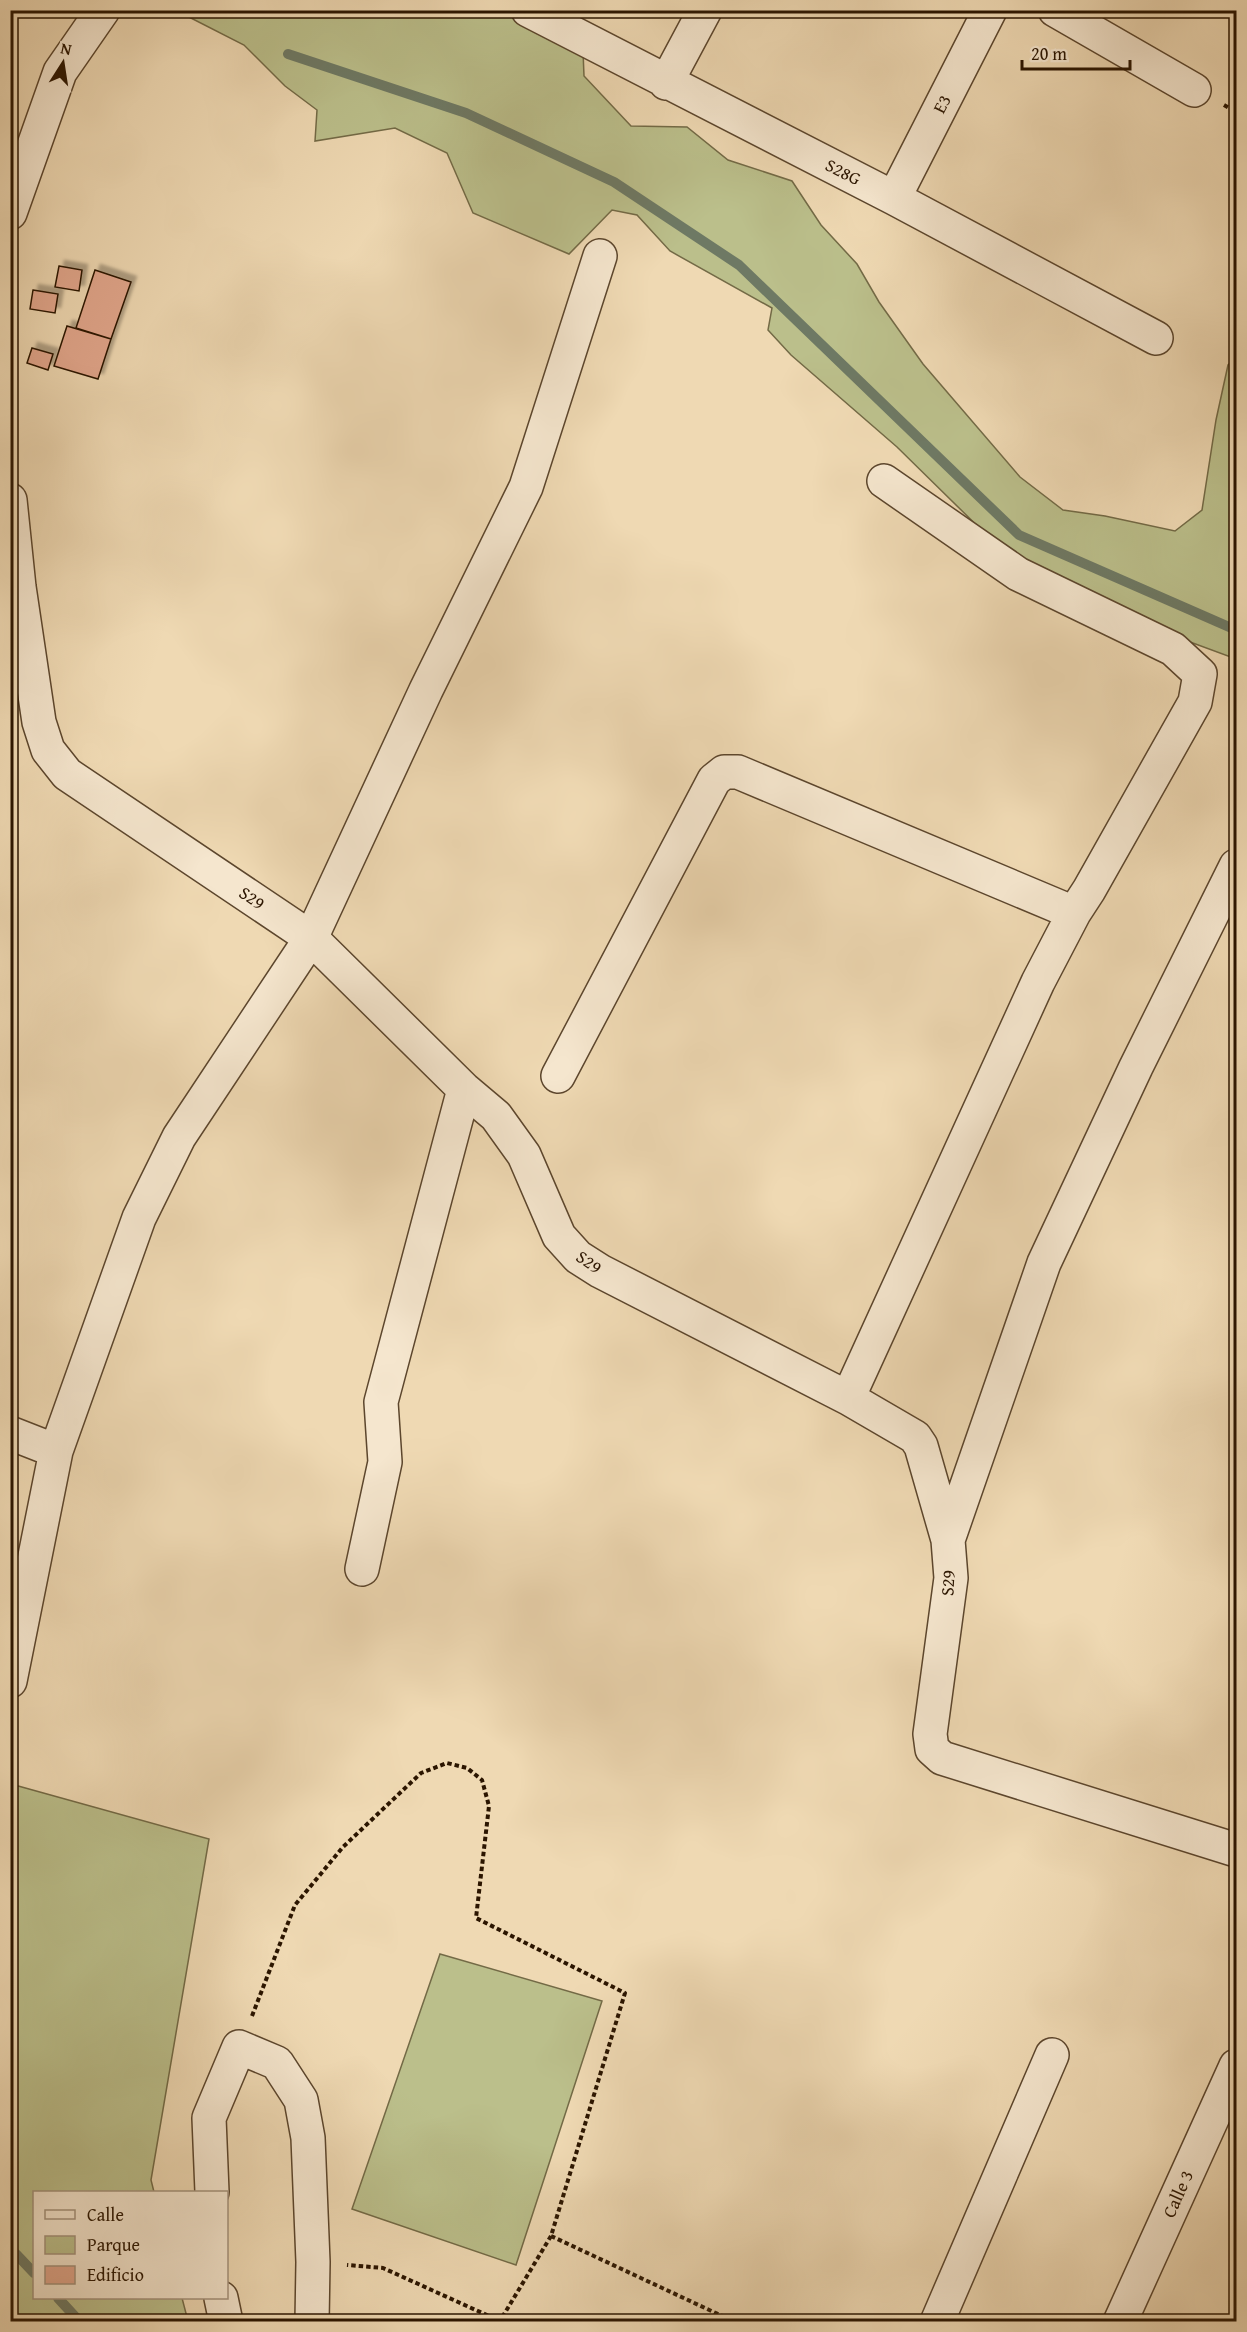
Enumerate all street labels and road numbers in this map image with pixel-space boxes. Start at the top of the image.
street label: E3 [925,90,958,118]
street label: S28G [821,151,866,192]
street label: S29 [234,879,271,916]
street label: S29 [571,1243,608,1280]
street label: S29 [933,1569,962,1597]
street label: Calle 3 [1155,2166,1200,2222]

